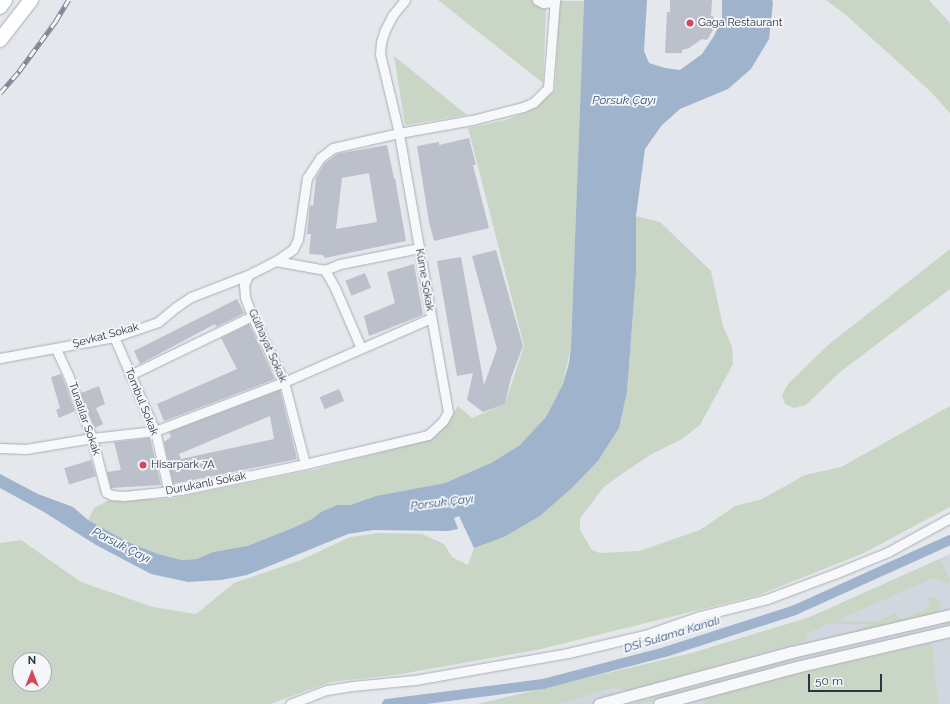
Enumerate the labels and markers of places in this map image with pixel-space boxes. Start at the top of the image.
place label: Gaga Restaurant [698,16,782,30]
marker: Gaga Restaurant [685,18,695,28]
place label: Hisarpark 7A [151,458,215,472]
marker: Hisarpark 7A [138,460,148,470]

